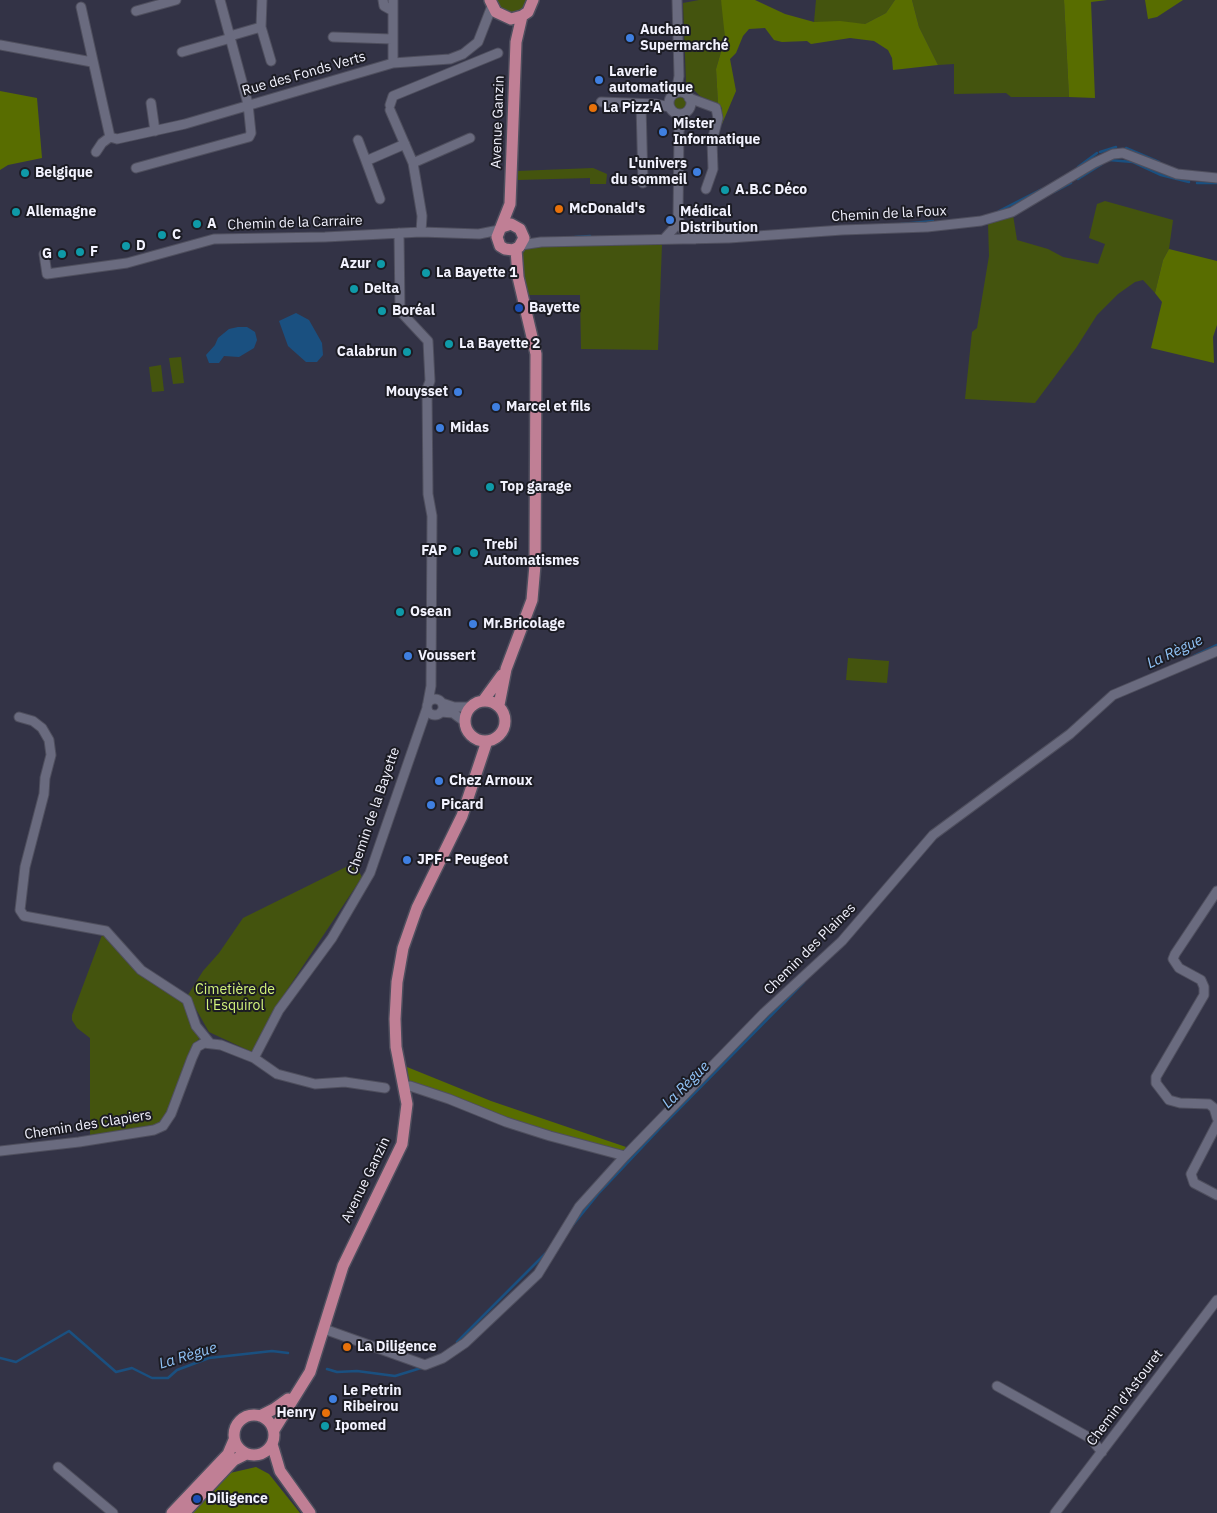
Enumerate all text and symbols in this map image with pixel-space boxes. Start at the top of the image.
place label: Auchan Supermarché [640,22,729,54]
marker: Auchan Supermarché [624,32,636,44]
street label: Rue des Fonds Verts [240,48,368,100]
place label: Laverie automatique [609,64,693,96]
marker: Laverie automatique [593,74,605,86]
street label: Avenue Ganzin [488,75,508,169]
place label: La Pizz'A [603,100,662,116]
marker: La Pizz'A [587,102,599,114]
place label: Mister Informatique [673,116,760,148]
marker: Mister Informatique [657,126,669,138]
place label: L'univers du sommeil [611,156,687,188]
place label: Belgique [35,165,93,181]
marker: L'univers du sommeil [691,166,703,178]
marker: Belgique [19,167,31,179]
place label: A.B.C Déco [735,182,807,198]
marker: A.B.C Déco [719,184,731,196]
place label: McDonald's [569,201,645,217]
marker: McDonald's [553,203,565,215]
street label: Chemin de la Foux [831,203,947,225]
place label: Allemagne [26,204,96,220]
place label: Médical Distribution [680,204,758,236]
marker: Allemagne [10,206,22,218]
street label: Chemin de la Carraire [227,212,363,234]
marker: Médical Distribution [664,214,676,226]
place label: A [207,216,217,232]
marker: A [191,218,203,230]
place label: C [172,227,181,243]
marker: C [156,229,168,241]
place label: D [136,238,146,254]
marker: D [120,240,132,252]
place label: F [90,244,98,260]
place label: G [42,246,52,262]
marker: F [74,246,86,258]
marker: G [56,248,68,260]
place label: Azur [340,256,371,272]
marker: Azur [375,258,387,270]
place label: La Bayette 1 [436,265,517,281]
marker: La Bayette 1 [420,267,432,279]
place label: Delta [364,281,399,297]
marker: Delta [348,283,360,295]
place label: Bayette [529,300,580,316]
marker: Bayette [513,302,525,314]
place label: Boréal [392,303,435,319]
marker: Boréal [376,305,388,317]
place label: La Bayette 2 [459,336,540,352]
marker: La Bayette 2 [443,338,455,350]
place label: Calabrun [337,344,397,360]
marker: Calabrun [401,346,413,358]
place label: Mouysset [386,384,448,400]
marker: Mouysset [452,386,464,398]
place label: Marcel et fils [506,399,590,415]
marker: Marcel et fils [490,401,502,413]
place label: Midas [450,420,489,436]
marker: Midas [434,422,446,434]
place label: Top garage [500,479,572,495]
marker: Top garage [484,481,496,493]
place label: Trebi Automatismes [484,537,579,570]
place label: FAP [421,543,447,559]
marker: FAP [451,545,463,557]
marker: Trebi Automatismes [468,547,480,559]
place label: Osean [410,604,451,620]
marker: Osean [394,606,406,618]
place label: Mr.Bricolage [483,616,565,632]
marker: Mr.Bricolage [467,618,479,630]
water label: La Règue [1144,631,1206,673]
place label: Voussert [418,648,476,664]
marker: Voussert [402,650,414,662]
street label: Chemin de la Bayette [344,745,404,877]
place label: Chez Arnoux [449,773,532,789]
marker: Chez Arnoux [433,775,445,787]
place label: Picard [441,797,484,813]
marker: Picard [425,799,437,811]
place label: JPF - Peugeot [417,852,508,868]
marker: JPF - Peugeot [401,854,413,866]
street label: Chemin des Plaines [761,900,859,998]
park label: Cimetière de l'Esquirol [195,982,275,1014]
water label: La Règue [659,1058,713,1112]
street label: Chemin des Clapiers [23,1107,153,1143]
street label: Avenue Ganzin [338,1134,394,1226]
water label: La Règue [157,1339,219,1373]
place label: La Diligence [357,1339,437,1355]
marker: La Diligence [341,1341,353,1353]
street label: Chemin d'Astouret [1083,1347,1167,1449]
place label: Le Petrin Ribeirou [343,1383,402,1415]
marker: Le Petrin Ribeirou [327,1393,339,1405]
place label: Henry [276,1405,316,1421]
marker: Henry [320,1407,332,1419]
place label: Ipomed [335,1418,386,1434]
marker: Ipomed [319,1420,331,1432]
place label: Diligence [207,1491,268,1507]
marker: Diligence [191,1493,203,1505]

